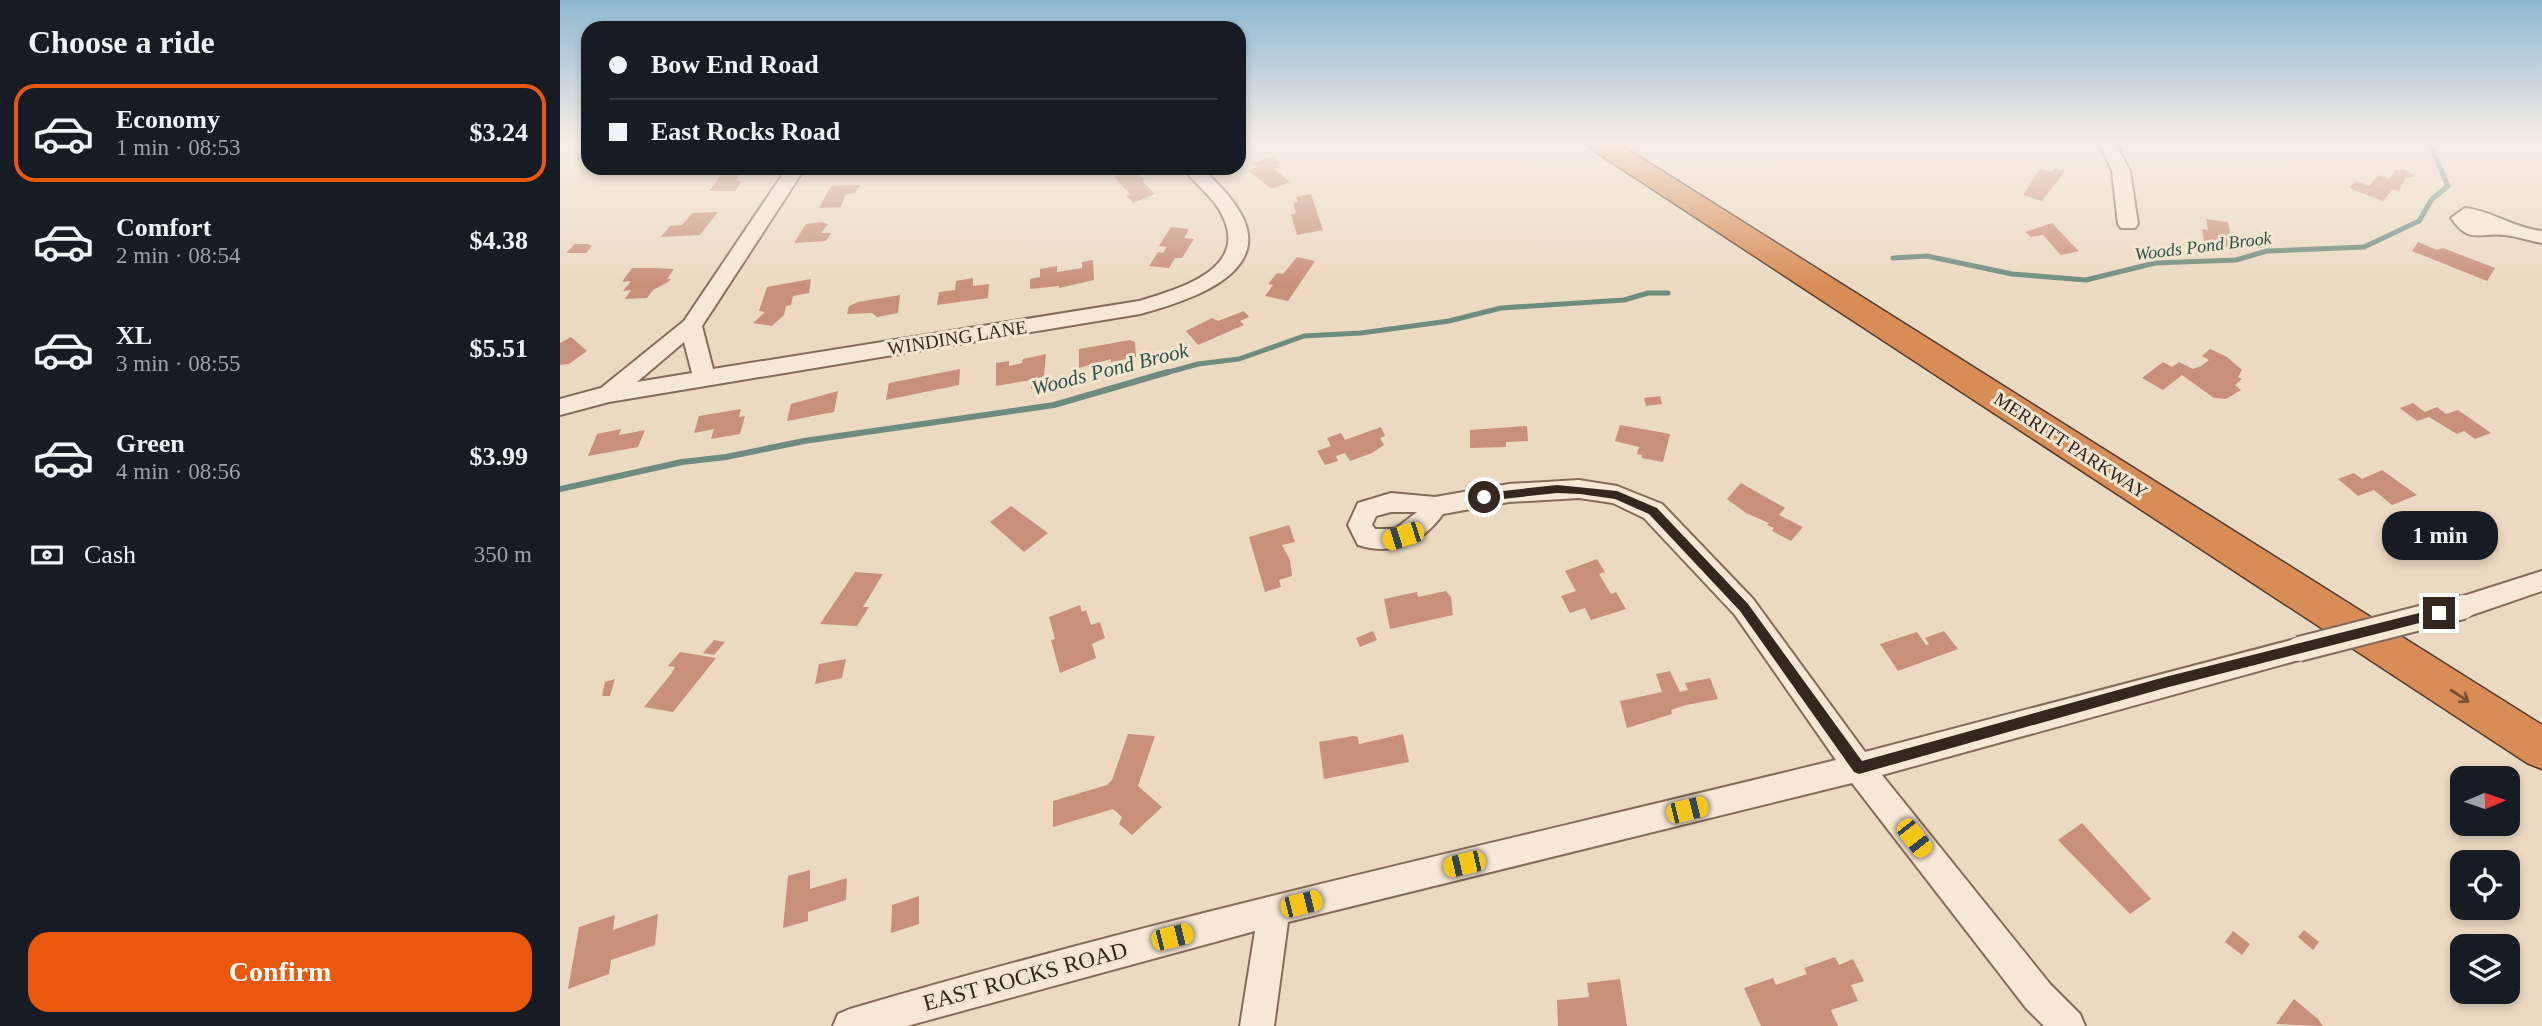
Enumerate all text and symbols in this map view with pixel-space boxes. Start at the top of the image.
text: Choose a ride [28,24,215,60]
text: Bow End Road [651,50,819,79]
icon: car [32,102,95,165]
text: Economy [116,105,220,134]
text: East Rocks Road [651,117,840,146]
text: $3.24 [470,118,528,147]
text: 1 min · 08:53 [116,135,241,160]
icon: car [32,210,95,273]
text: Comfort [116,213,211,242]
text: $4.38 [470,226,528,255]
water label: Woods Pond Brook [2133,228,2274,264]
text: 2 min · 08:54 [116,243,241,268]
street label: WINDING LANE [886,316,1028,359]
icon: car [32,318,95,381]
text: XL [116,321,152,350]
text: $5.51 [470,334,528,363]
water label: Woods Pond Brook [1029,338,1191,400]
text: 3 min · 08:55 [116,351,241,376]
street label: MERRITT PARKWAY [1990,388,2151,503]
icon: car [32,426,95,489]
text: Green [116,429,185,458]
text: $3.99 [470,442,528,471]
text: 4 min · 08:56 [116,459,241,484]
route start [1468,481,1500,513]
callout: 1 min [2381,512,2497,560]
car [1380,520,1427,552]
text: 1 min [2412,523,2468,548]
icon: cash [28,536,66,574]
text: Cash [84,540,136,569]
text: 350 m [474,542,532,567]
route end [2423,597,2455,629]
one-way arrow [2450,688,2469,703]
north arrow [2450,766,2520,836]
map controls [2450,766,2520,1004]
car [1665,795,1710,825]
car [1893,815,1936,861]
car [1442,849,1487,879]
button: locate [2450,850,2520,920]
car [1279,889,1324,919]
car [1150,922,1195,952]
button: Confirm [28,932,532,1012]
button: layers [2450,934,2520,1004]
street label: EAST ROCKS ROAD [920,937,1130,1016]

